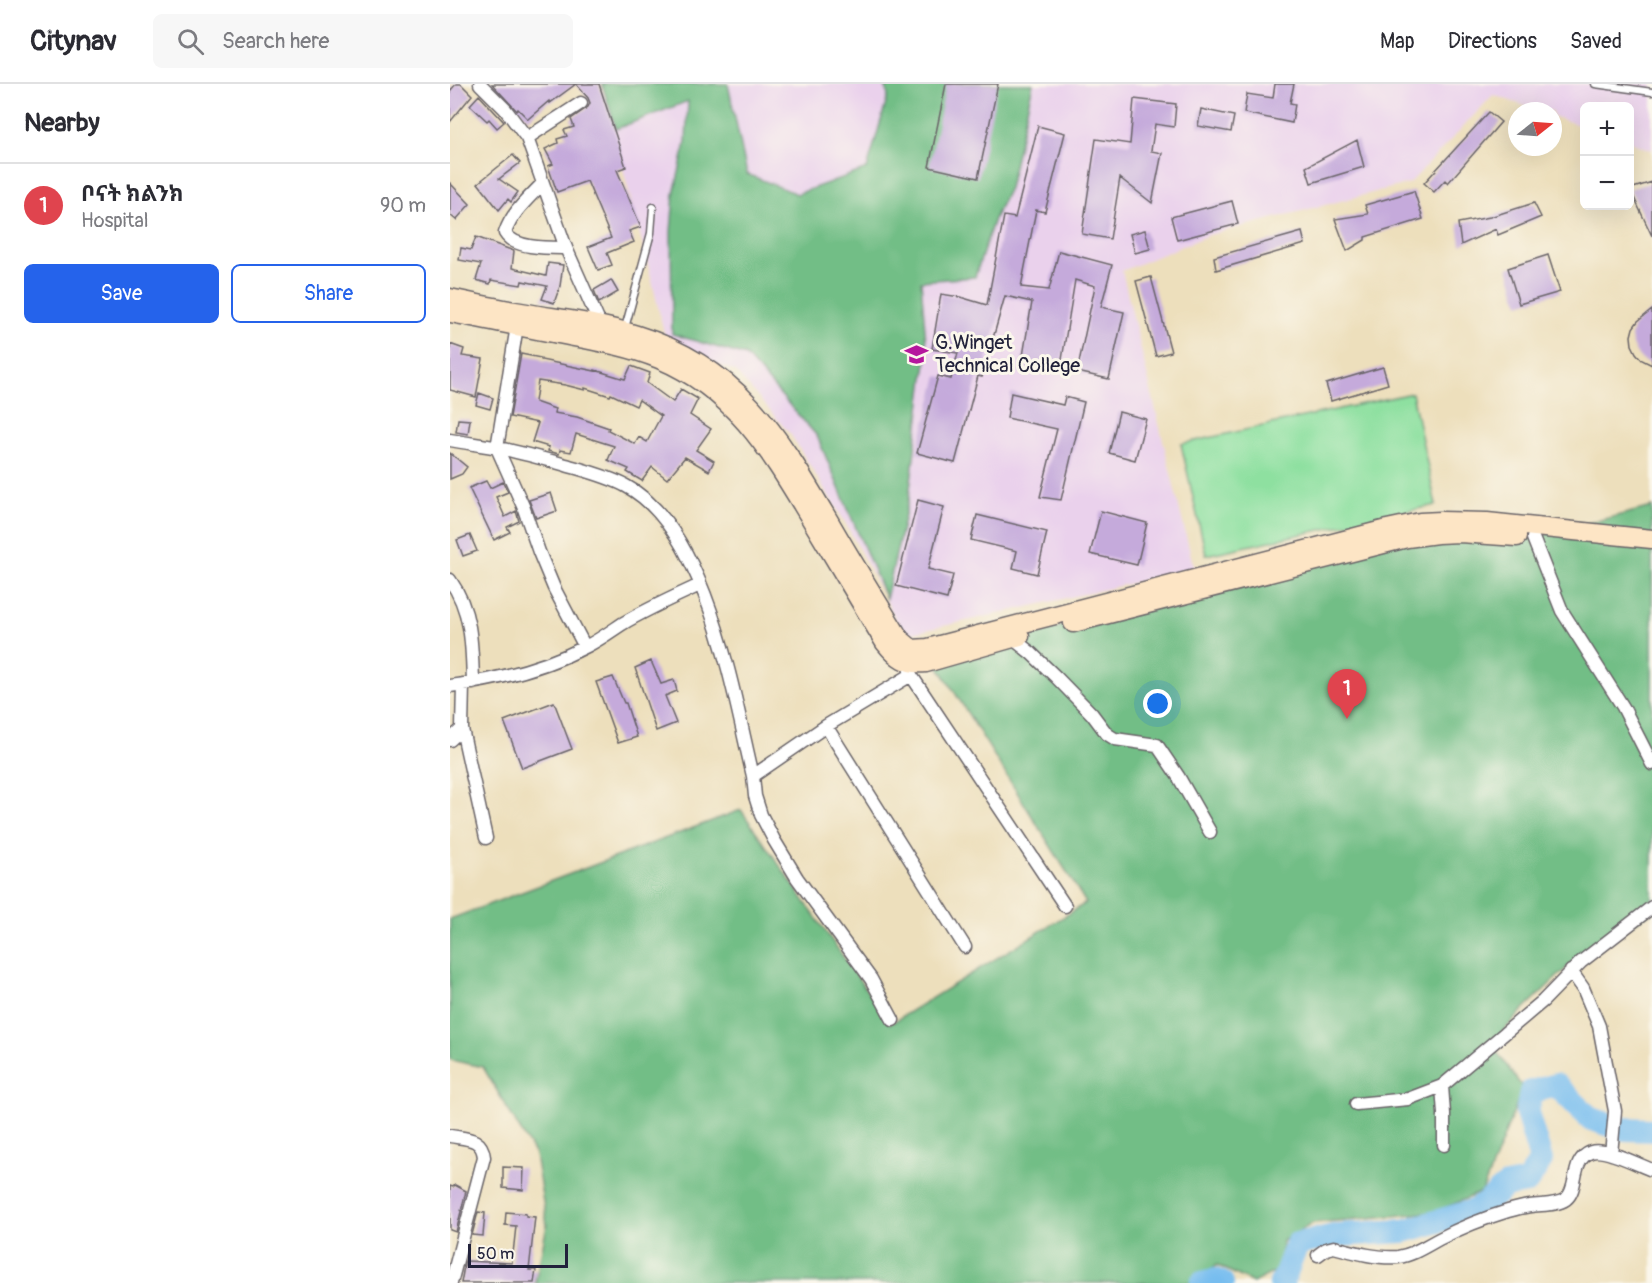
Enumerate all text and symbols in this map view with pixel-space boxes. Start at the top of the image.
search box [153,14,573,68]
text: Citynav [30,24,117,59]
icon: search [174,25,207,58]
text: Search here [222,27,329,55]
text: Map [1380,28,1415,55]
text: Directions [1448,28,1537,55]
text: Saved [1570,28,1622,55]
north arrow [1508,102,1562,156]
map controls [1580,102,1634,210]
button: + [1580,102,1634,156]
text: Nearby [24,107,100,139]
button: − [1580,156,1634,210]
text: ቦናት ክልንክ [81,180,184,208]
text: 1 [40,193,47,218]
text: 90 m [380,193,426,218]
text: Hospital [81,208,148,233]
button: Save [24,264,219,323]
button: Share [231,264,426,323]
place label: G.Winget Technical College [935,330,1080,378]
school or university icon: G.Winget Technical College [904,341,930,367]
pin: 1 [1328,670,1366,719]
your location [1143,689,1172,718]
scale bar [468,1241,568,1268]
text: 50 m [477,1244,514,1264]

